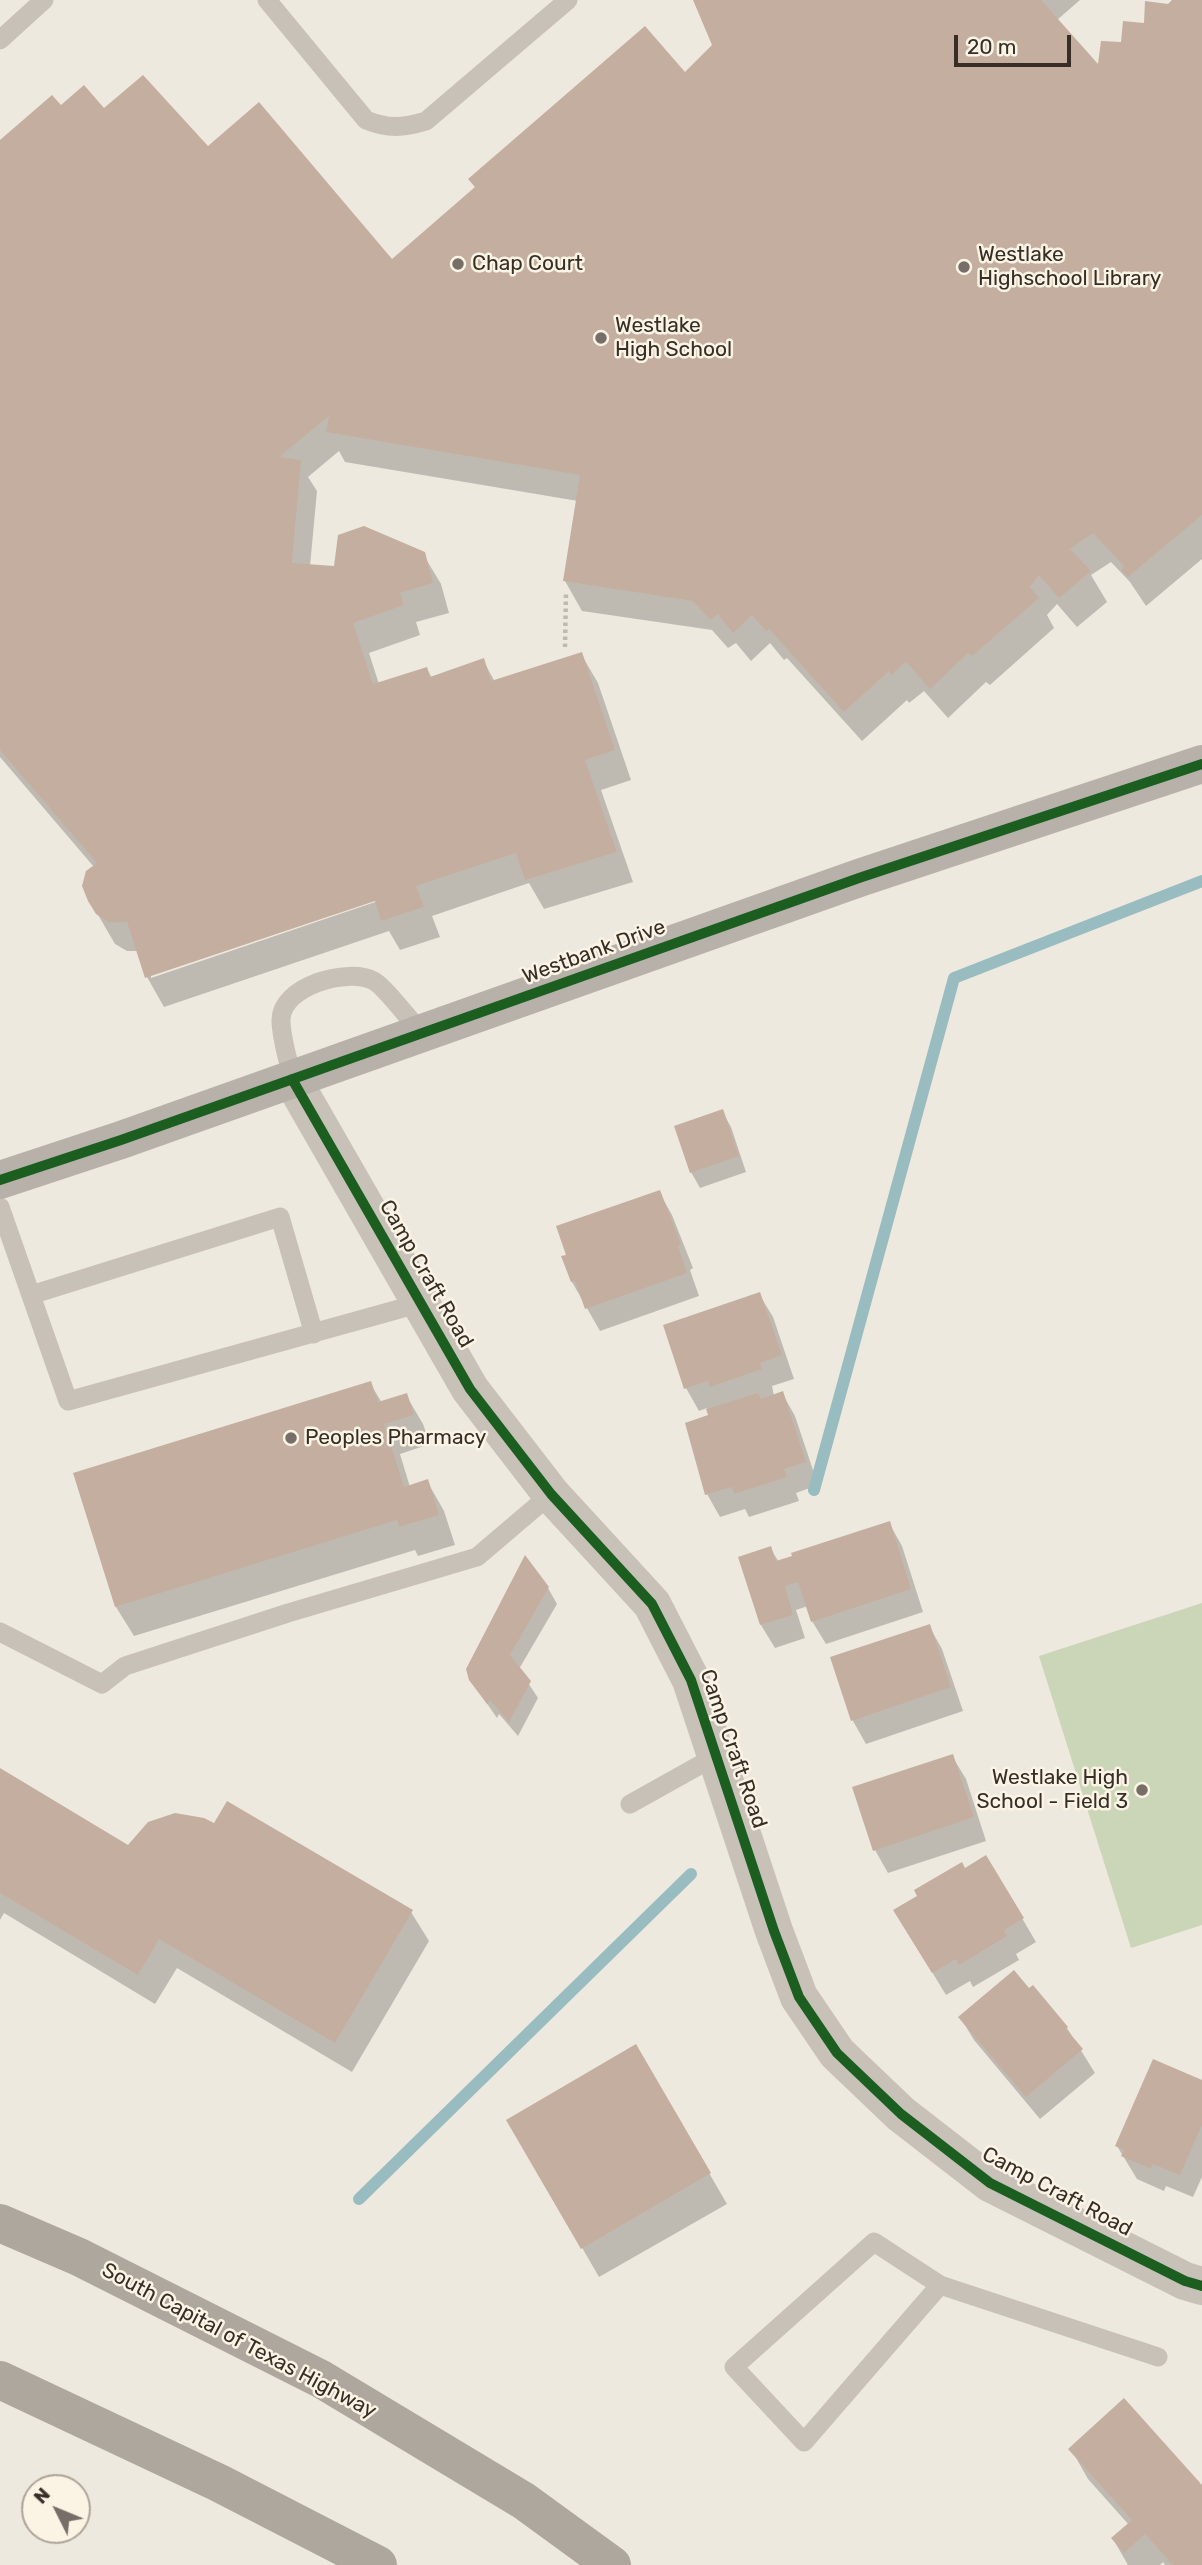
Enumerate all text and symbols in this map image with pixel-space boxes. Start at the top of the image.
scale bar [957,21,1074,65]
text: 20 m [967,34,1016,59]
place label: Westlake Highschool Library [978,242,1161,292]
place label: Chap Court [472,251,583,277]
marker: Chap Court [450,256,466,272]
marker: Westlake Highschool Library [956,259,972,275]
place label: Westlake High School [615,313,732,363]
marker: Westlake High School [593,330,609,346]
street label: Westbank Drive [519,914,669,990]
street label: Camp Craft Road [373,1196,479,1352]
place label: Peoples Pharmacy [305,1425,486,1451]
marker: Peoples Pharmacy [283,1430,299,1446]
street label: Camp Craft Road [694,1666,772,1832]
place label: Westlake High School - Field 3 [976,1765,1128,1815]
marker: Westlake High School - Field 3 [1134,1782,1150,1798]
street label: Camp Craft Road [978,2142,1136,2242]
street label: South Capital of Texas Highway [97,2258,381,2424]
north arrow [21,2474,91,2544]
text: N [29,2483,55,2509]

